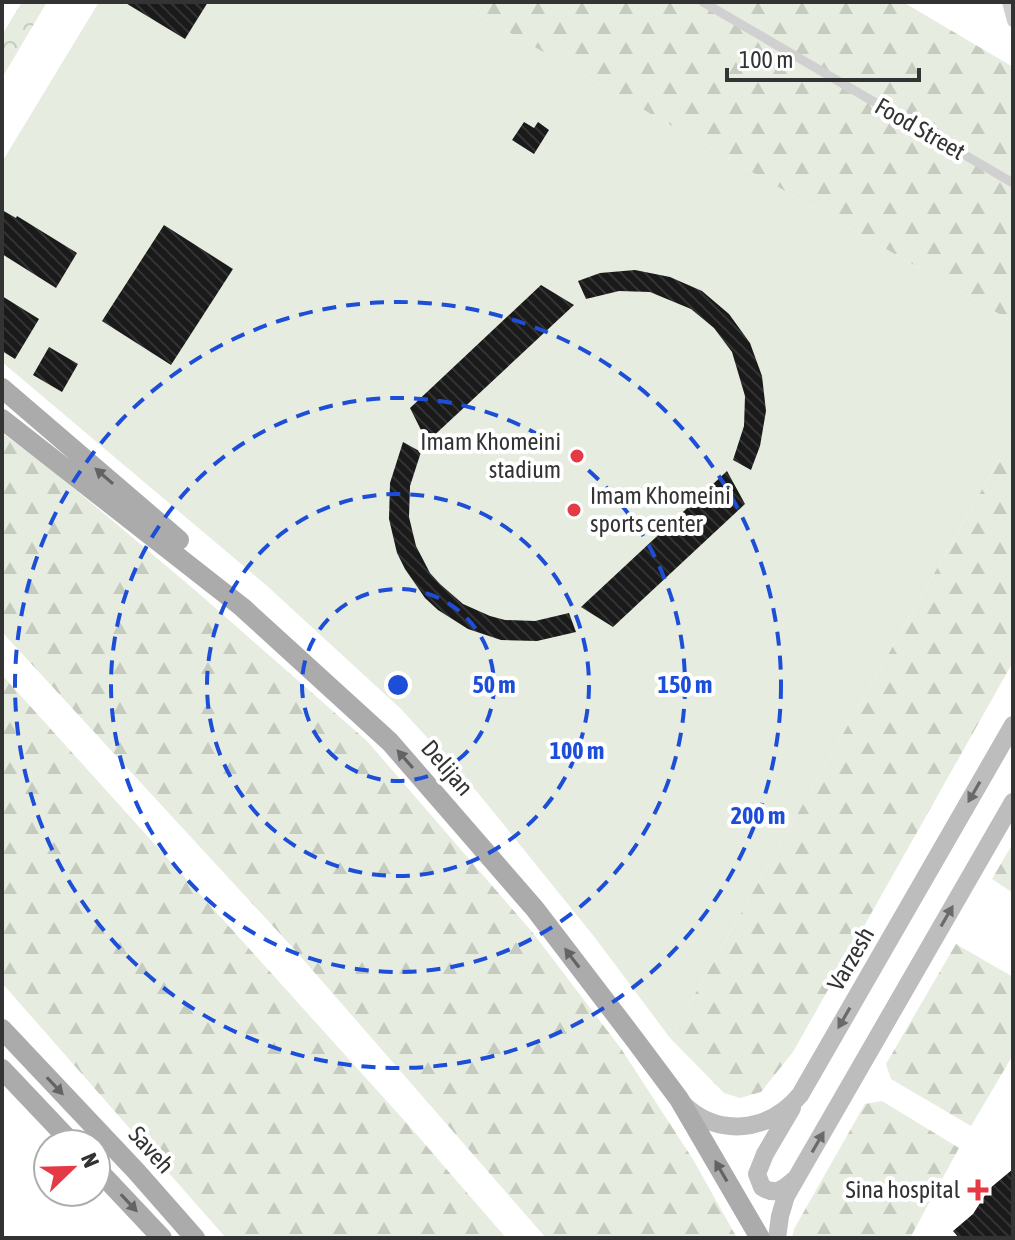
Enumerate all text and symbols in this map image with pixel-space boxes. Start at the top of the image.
scale bar [727,32,919,82]
text: 100 m [739,46,793,73]
street label: Food Street [871,92,970,165]
place label: Imam Khomeini stadium [420,428,561,483]
marker: Imam Khomeini stadium [568,447,586,465]
one-way arrow [95,468,115,485]
place label: Imam Khomeini sports center [590,482,731,537]
marker: Imam Khomeini sports center [565,501,583,519]
centre of rings [384,671,412,699]
text: 50 m [472,671,516,698]
text: 150 m [658,671,712,698]
street label: Delijan [416,734,479,801]
text: 100 m [550,737,604,764]
one-way arrow [397,750,414,770]
one-way arrow [967,781,981,803]
text: 200 m [731,802,785,829]
one-way arrow [940,905,954,928]
street label: Varzesh [822,922,879,995]
one-way arrow [565,948,581,968]
one-way arrow [837,1007,851,1029]
one-way arrow [46,1076,64,1095]
street label: Saveh [123,1121,179,1179]
north arrow [32,1128,112,1208]
one-way arrow [810,1131,824,1153]
text: N [76,1149,105,1171]
one-way arrow [714,1160,728,1182]
place label: Sina hospital [846,1176,961,1203]
marker: Sina hospital [967,1179,989,1201]
one-way arrow [119,1193,137,1212]

